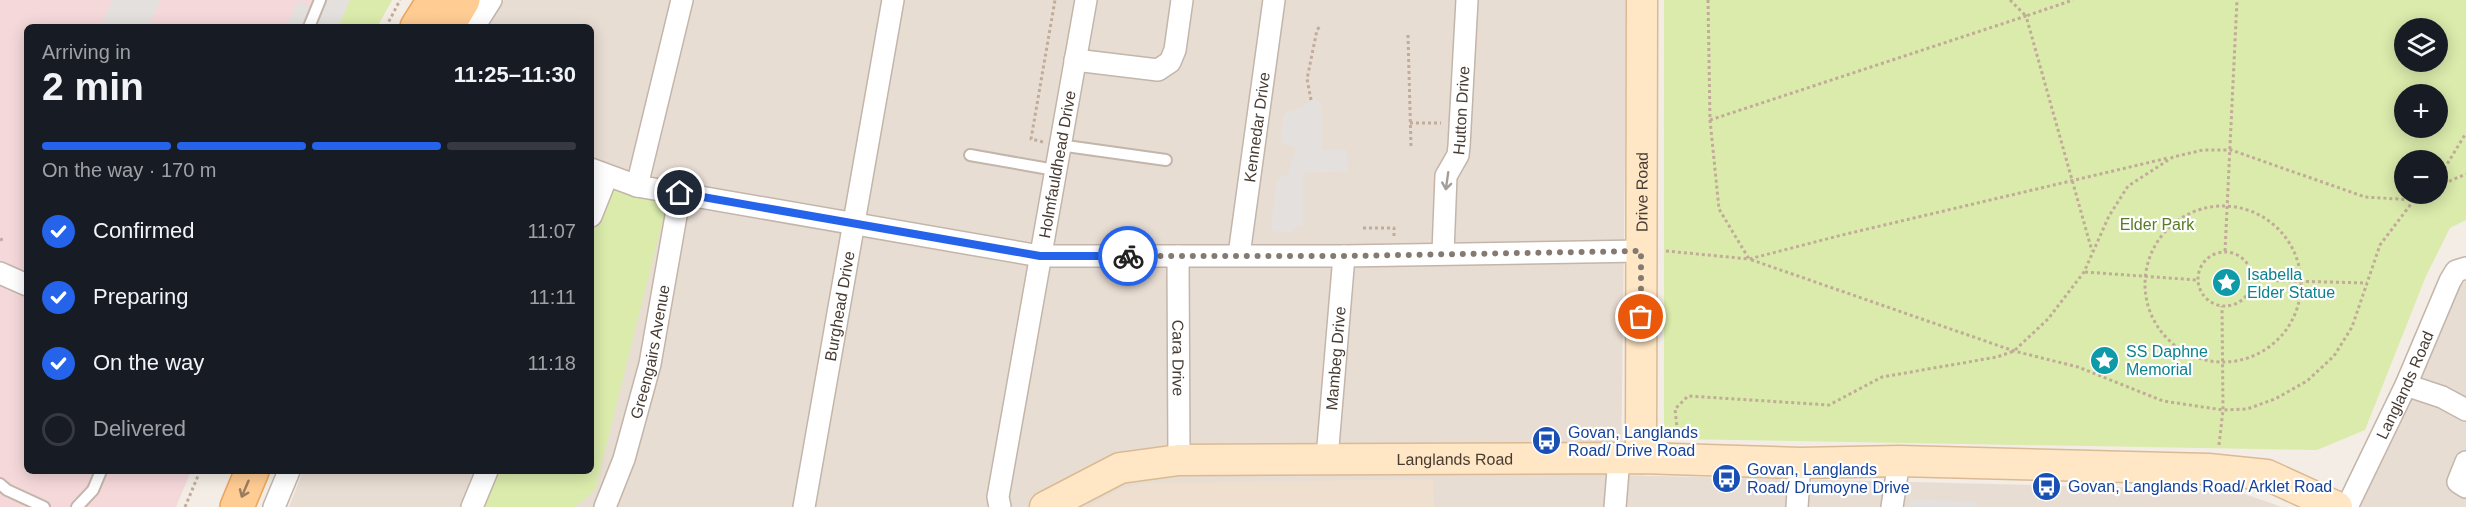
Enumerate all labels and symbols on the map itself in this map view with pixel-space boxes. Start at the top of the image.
street label: Hutton Drive [1450,65,1472,156]
street label: Kennedar Drive [1241,71,1273,184]
street label: Holmfauldhead Drive [1036,89,1079,240]
street label: Drive Road [1633,152,1651,232]
pin [654,167,705,218]
one-way arrow [1441,171,1452,190]
park label: Elder Park [2120,216,2195,233]
courier [1098,226,1158,286]
street label: Burghead Drive [822,250,858,362]
place label: Isabella Elder Statue [2247,266,2335,301]
place icon: Isabella Elder Statue [2210,267,2242,299]
street label: Greengairs Avenue [627,283,673,421]
pin [1615,291,1666,342]
street label: Mambeg Drive [1323,306,1349,411]
street label: Cara Drive [1169,320,1187,396]
street label: Langlands Road [2373,329,2437,442]
place label: SS Daphne Memorial [2126,343,2208,378]
place icon: SS Daphne Memorial [2089,344,2121,376]
place label: Govan, Langlands Road/ Drive Road [1568,424,1698,459]
bus stop icon: Govan, Langlands Road/ Drive Road [1531,425,1563,457]
street label: Langlands Road [1397,451,1513,468]
place label: Govan, Langlands Road/ Drumoyne Drive [1747,461,1910,496]
bus stop icon: Govan, Langlands Road/ Drumoyne Drive [1710,462,1742,494]
bus stop icon: Govan, Langlands Road/ Arklet Road [2031,470,2063,502]
place label: Govan, Langlands Road/ Arklet Road [2068,478,2332,495]
one-way arrow [238,480,249,498]

